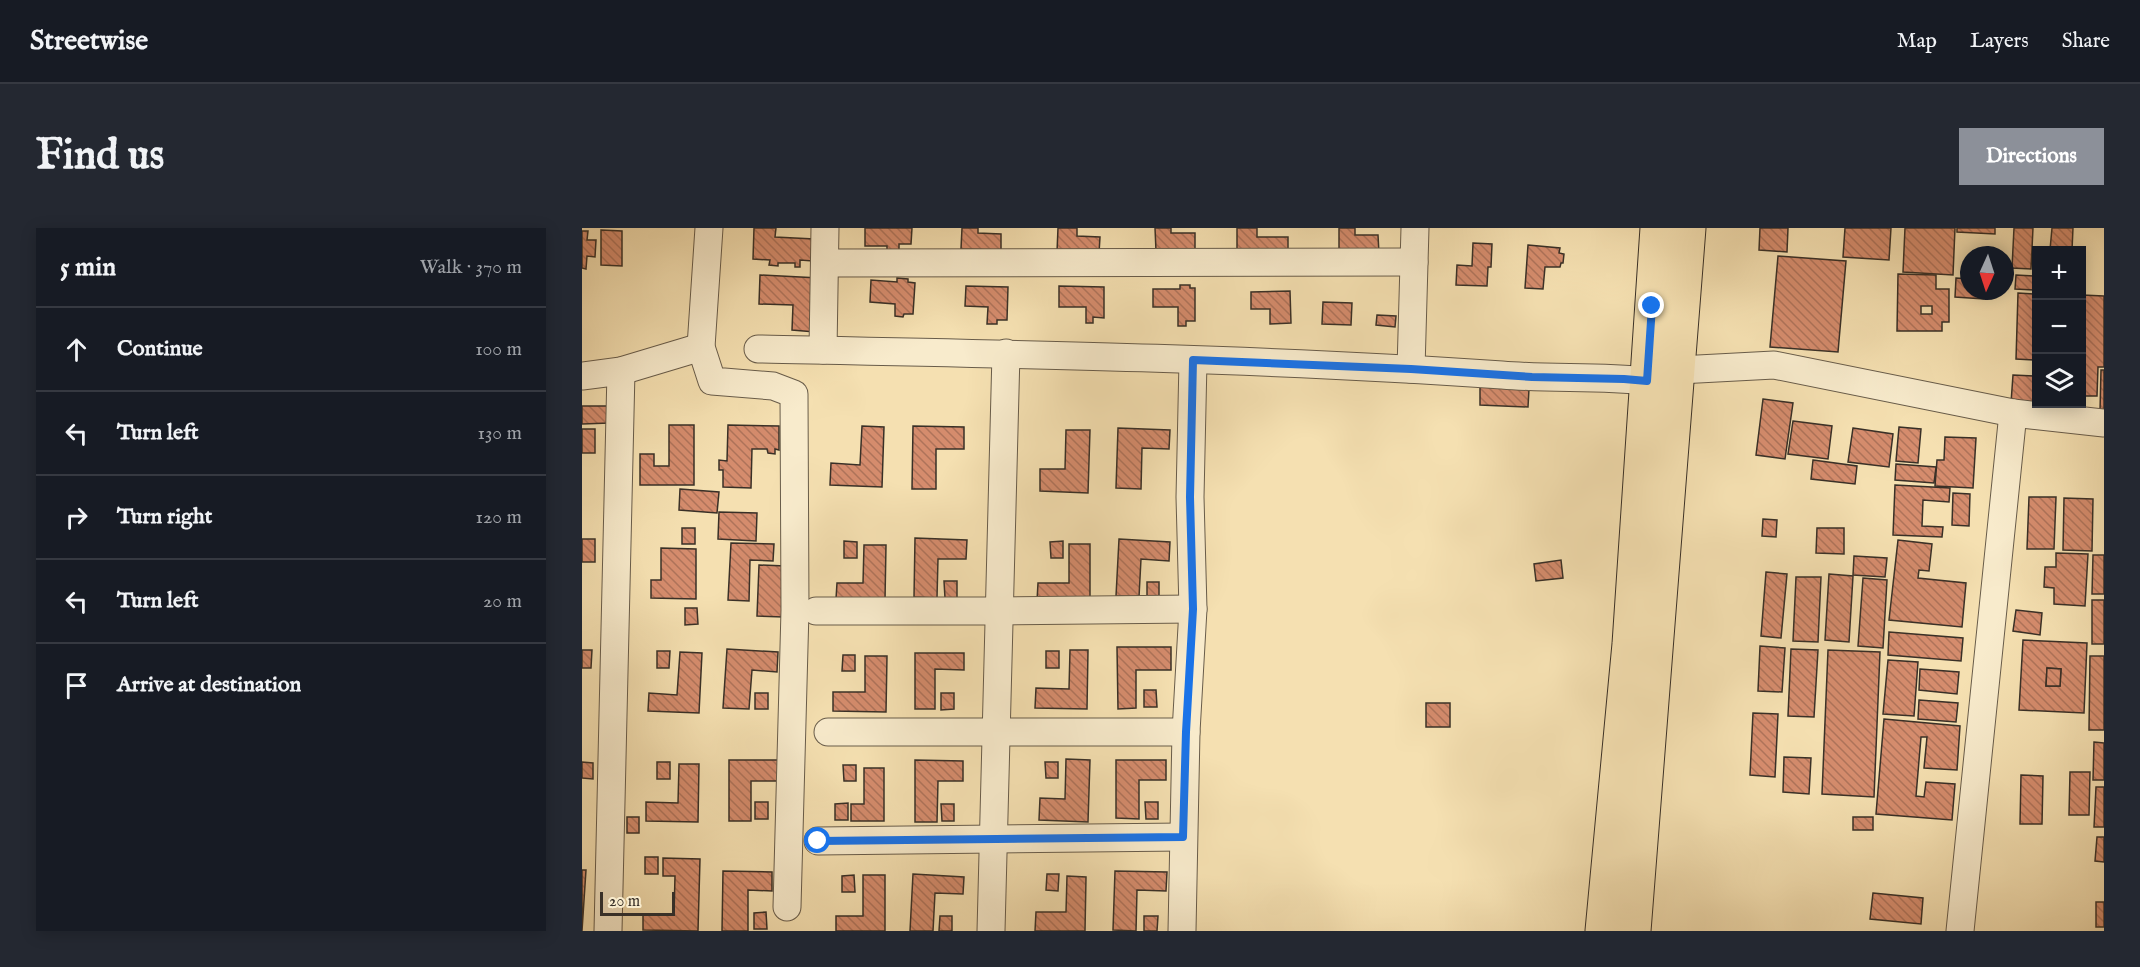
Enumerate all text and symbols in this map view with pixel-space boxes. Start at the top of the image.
text: Streetwise [30,24,148,59]
text: Map [1897,28,1937,55]
text: Layers [1970,28,2029,55]
text: Share [2062,28,2110,55]
button: Directions [1959,128,2104,185]
text: Find us [36,130,164,183]
north arrow [1960,246,2014,300]
map controls [2032,246,2086,408]
button: + [2032,246,2086,300]
text: 5 min [60,251,116,284]
text: Walk · 370 m [420,255,522,280]
route end [1638,292,1664,318]
button: − [2032,300,2086,354]
icon: ahead [60,333,93,366]
text: Continue [117,335,203,363]
text: 100 m [475,337,522,362]
button: layers [2032,354,2086,408]
icon: left [60,417,93,450]
text: Turn left [117,419,199,447]
text: 130 m [477,421,522,446]
icon: right [60,501,93,534]
text: Turn right [117,503,212,531]
text: 120 m [476,505,522,530]
icon: left [60,585,93,618]
text: Turn left [117,587,199,615]
text: 20 m [483,589,522,614]
icon: arrive [60,669,93,702]
text: Arrive at destination [117,671,301,699]
route start [804,827,830,853]
scale bar [600,889,675,916]
text: 20 m [609,892,640,912]

